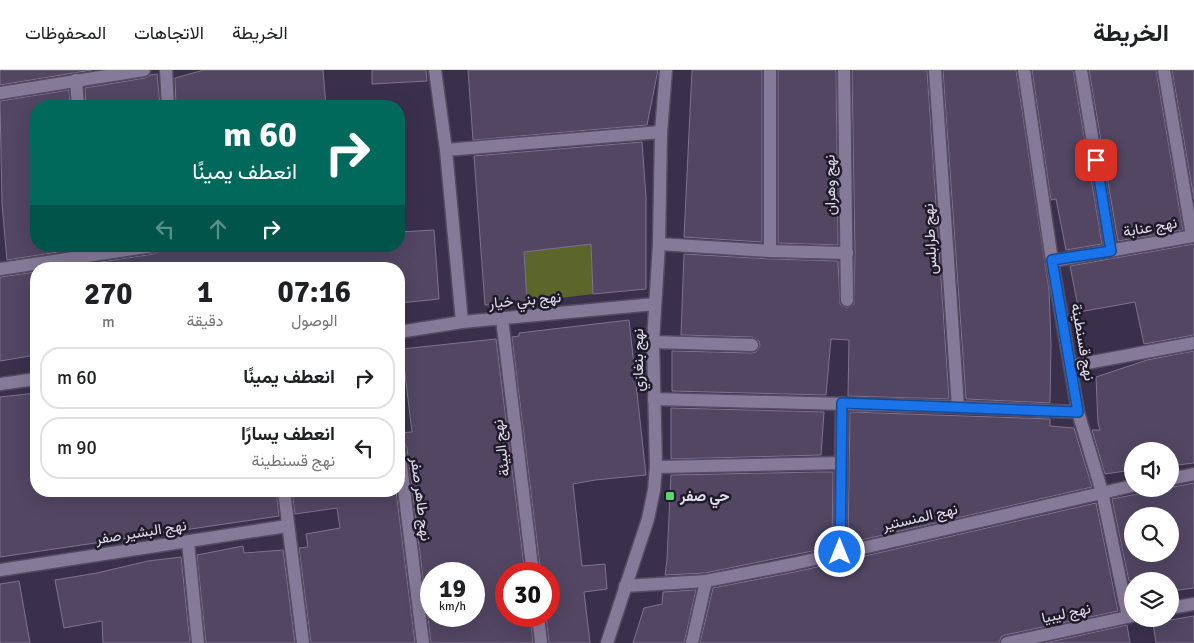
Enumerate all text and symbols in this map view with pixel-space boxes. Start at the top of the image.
text: الخريطة [1093,18,1169,48]
text: المحفوظات [25,22,106,44]
text: الاتجاهات [134,22,204,44]
text: الخريطة [232,22,288,44]
text: 60 m [223,113,297,156]
icon: right [315,120,380,185]
pin [1075,139,1117,181]
icon: arrive [1082,146,1110,174]
street label: نهج وهران [820,154,842,216]
text: انعطف يمينًا [192,158,297,185]
street label: نهج طرابلس [919,203,943,275]
street label: نهج عنابة [1122,213,1179,243]
icon: left [151,215,179,243]
icon: ahead [204,215,232,243]
icon: right [257,215,285,243]
text: 1 [197,274,213,311]
text: 07:16 [277,274,351,311]
text: 270 [84,276,133,313]
street label: نهج بني خيار [487,288,562,316]
street label: نهج قسنطينة [1065,302,1099,382]
text: دقيقة [186,311,224,331]
text: الوصول [291,311,337,331]
text: m [102,312,115,332]
street label: نهج بنغازي [629,328,651,392]
icon: right [350,364,378,392]
text: انعطف يمينًا [243,365,335,389]
text: 60 m [57,366,97,390]
street label: نهج البيئة [489,418,515,477]
text: انعطف يسارًا [241,422,335,446]
icon: left [350,434,378,462]
text: 90 m [57,436,97,460]
map controls [1124,442,1179,627]
button: sound [1124,442,1179,497]
text: نهج قسنطينة [251,451,335,471]
street label: نهج طاهر صفر [405,455,435,542]
place label: حي صفر [679,487,730,509]
marker: حي صفر [664,490,676,502]
street label: نهج المنستير [880,500,960,537]
button: search [1124,507,1179,562]
street label: نهج البشير صفر [93,516,188,550]
position arrow [813,525,865,577]
speed limit sign: 30 [495,562,560,627]
button: layers [1124,572,1179,627]
text: 19 [439,573,466,604]
text: km/h [439,599,466,614]
street label: نهج ليبيا [1040,599,1093,629]

